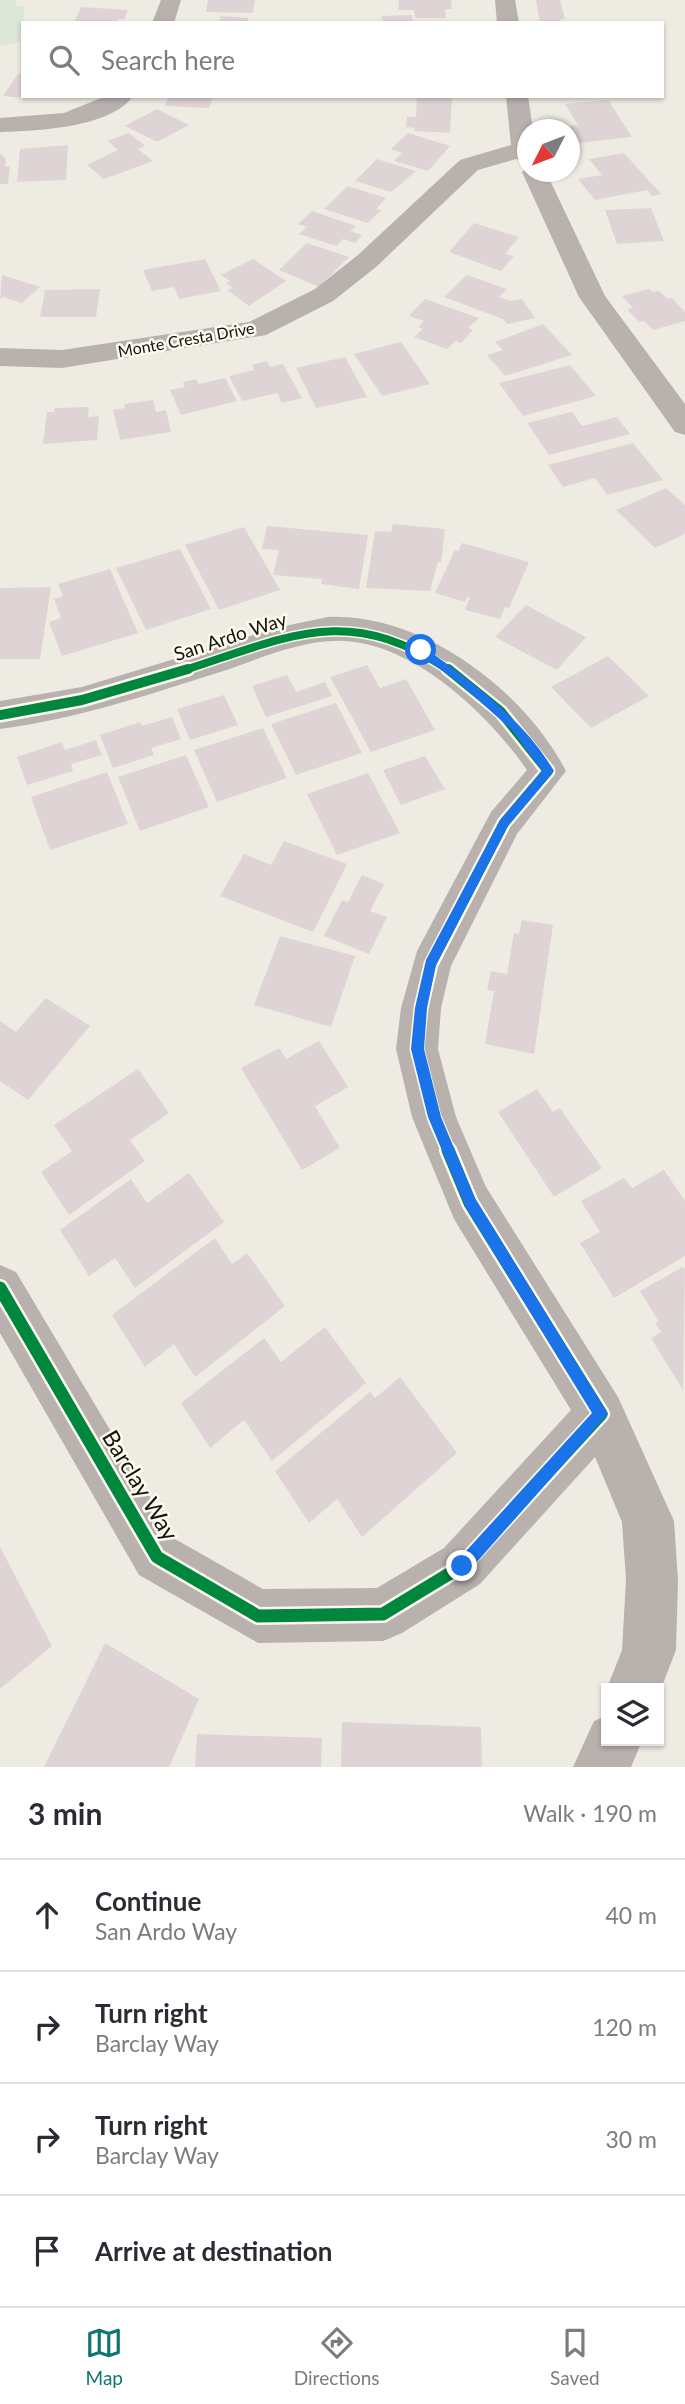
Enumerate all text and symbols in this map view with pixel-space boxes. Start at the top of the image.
search box [21,21,664,98]
icon: search [45,41,83,79]
text: Search here [101,44,235,76]
north arrow [517,119,580,182]
street label: Monte Cresta Drive [116,318,256,360]
street label: San Ardo Way [171,607,290,665]
route start [405,634,436,665]
street label: Barclay Way [97,1425,185,1545]
route end [446,1550,477,1581]
map controls [601,1683,664,1746]
button: layers [601,1683,664,1746]
text: 3 min [28,1795,102,1831]
text: Walk · 190 m [523,1799,657,1827]
text: Continue [95,1885,201,1917]
icon: ahead [28,1896,66,1934]
text: 40 m [606,1901,657,1929]
text: San Ardo Way [95,1917,237,1945]
text: Turn right [95,1997,208,2029]
icon: right [28,2008,66,2046]
text: 120 m [592,2013,657,2041]
text: Barclay Way [95,2029,219,2057]
text: Turn right [95,2109,208,2141]
icon: right [28,2120,66,2158]
text: 30 m [606,2125,657,2153]
text: Barclay Way [95,2141,219,2169]
icon: arrive [28,2232,66,2270]
text: Arrive at destination [95,2235,332,2267]
tab: Map [85,2324,123,2389]
tab: Directions [294,2324,380,2389]
tab: Saved [550,2324,600,2389]

